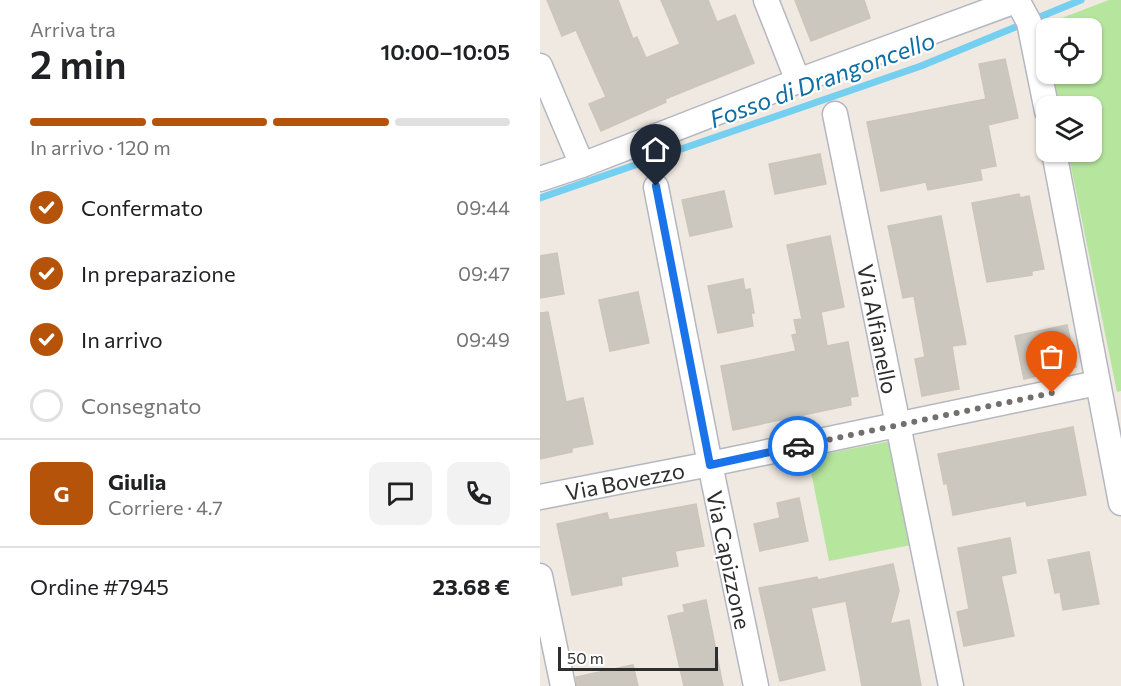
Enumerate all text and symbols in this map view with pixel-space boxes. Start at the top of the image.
text: Arriva tra [30,17,116,41]
map controls [1036,18,1102,162]
button: locate [1036,18,1102,84]
water label: Fosso di Drangoncello [705,25,939,133]
text: 10:00–10:05 [380,38,510,65]
text: 2 min [30,39,127,87]
button: layers [1036,96,1102,162]
pin [630,124,681,186]
icon: home [639,133,672,166]
text: In arrivo · 120 m [30,135,171,159]
icon: check [30,191,63,224]
text: Confermato [81,194,203,221]
text: 09:44 [456,195,510,219]
icon: check [30,257,63,290]
text: In preparazione [81,260,236,287]
text: 09:47 [458,261,510,285]
street label: Via Alfianello [852,262,904,396]
icon: check [30,323,63,356]
text: In arrivo [81,326,163,353]
text: 09:49 [456,327,510,351]
pin [1026,331,1077,393]
icon: bag [1035,340,1068,373]
text: Consegnato [81,392,201,419]
courier [768,416,828,476]
icon: car [782,430,815,463]
street label: Via Bovezzo [563,456,687,506]
button: chat [369,462,432,525]
button: phone [447,462,510,525]
text: Giulia [108,468,166,495]
text: G [53,480,70,507]
street label: Via Capizzone [701,488,757,632]
text: Corriere · 4.7 [108,495,223,519]
text: Ordine #7945 [30,573,169,600]
text: 23.68 € [433,573,510,600]
scale bar [558,644,718,672]
text: 50 m [567,648,604,667]

